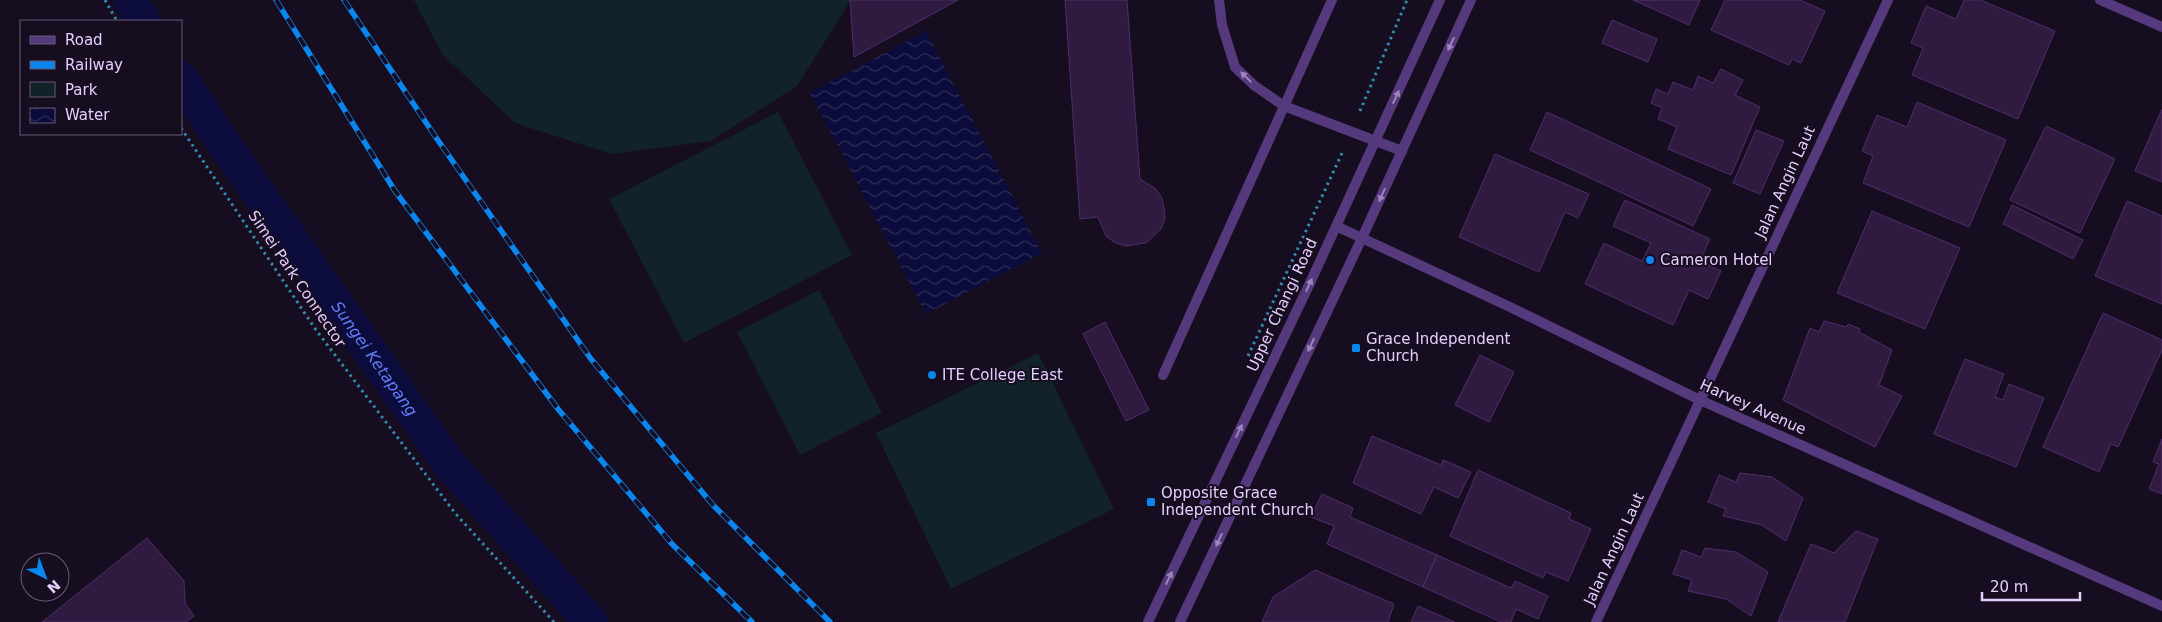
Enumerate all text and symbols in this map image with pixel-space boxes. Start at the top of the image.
legend [20,20,182,135]
text: Road [65,31,103,49]
one-way arrow [1446,37,1454,51]
text: Railway [65,56,123,74]
one-way arrow [1240,71,1252,83]
text: Park [65,81,98,99]
one-way arrow [1392,90,1400,104]
text: Water [65,106,110,124]
street label: Jalan Angin Laut [1751,123,1819,242]
one-way arrow [1378,188,1386,202]
street label: Simei Park Connector [245,207,350,351]
street label: Upper Changi Road [1243,236,1321,374]
place label: Cameron Hotel [1660,251,1773,269]
marker: Cameron Hotel [1644,254,1656,266]
one-way arrow [1305,277,1313,292]
water label: Sungei Ketapang [328,298,421,420]
place label: Grace Independent Church [1366,330,1510,365]
one-way arrow [1307,338,1316,353]
marker: Grace Independent Church [1350,342,1362,354]
place label: ITE College East [942,366,1063,384]
marker: ITE College East [926,369,938,381]
street label: Harvey Avenue [1697,376,1809,438]
one-way arrow [1235,424,1243,438]
place label: Opposite Grace Independent Church [1161,484,1314,519]
street label: Jalan Angin Laut [1580,490,1648,609]
marker: Opposite Grace Independent Church [1145,496,1157,508]
one-way arrow [1215,533,1223,547]
north arrow [20,552,70,602]
scale bar [1982,570,2080,602]
one-way arrow [1165,571,1173,585]
text: N [44,577,63,597]
text: 20 m [1990,578,2028,596]

